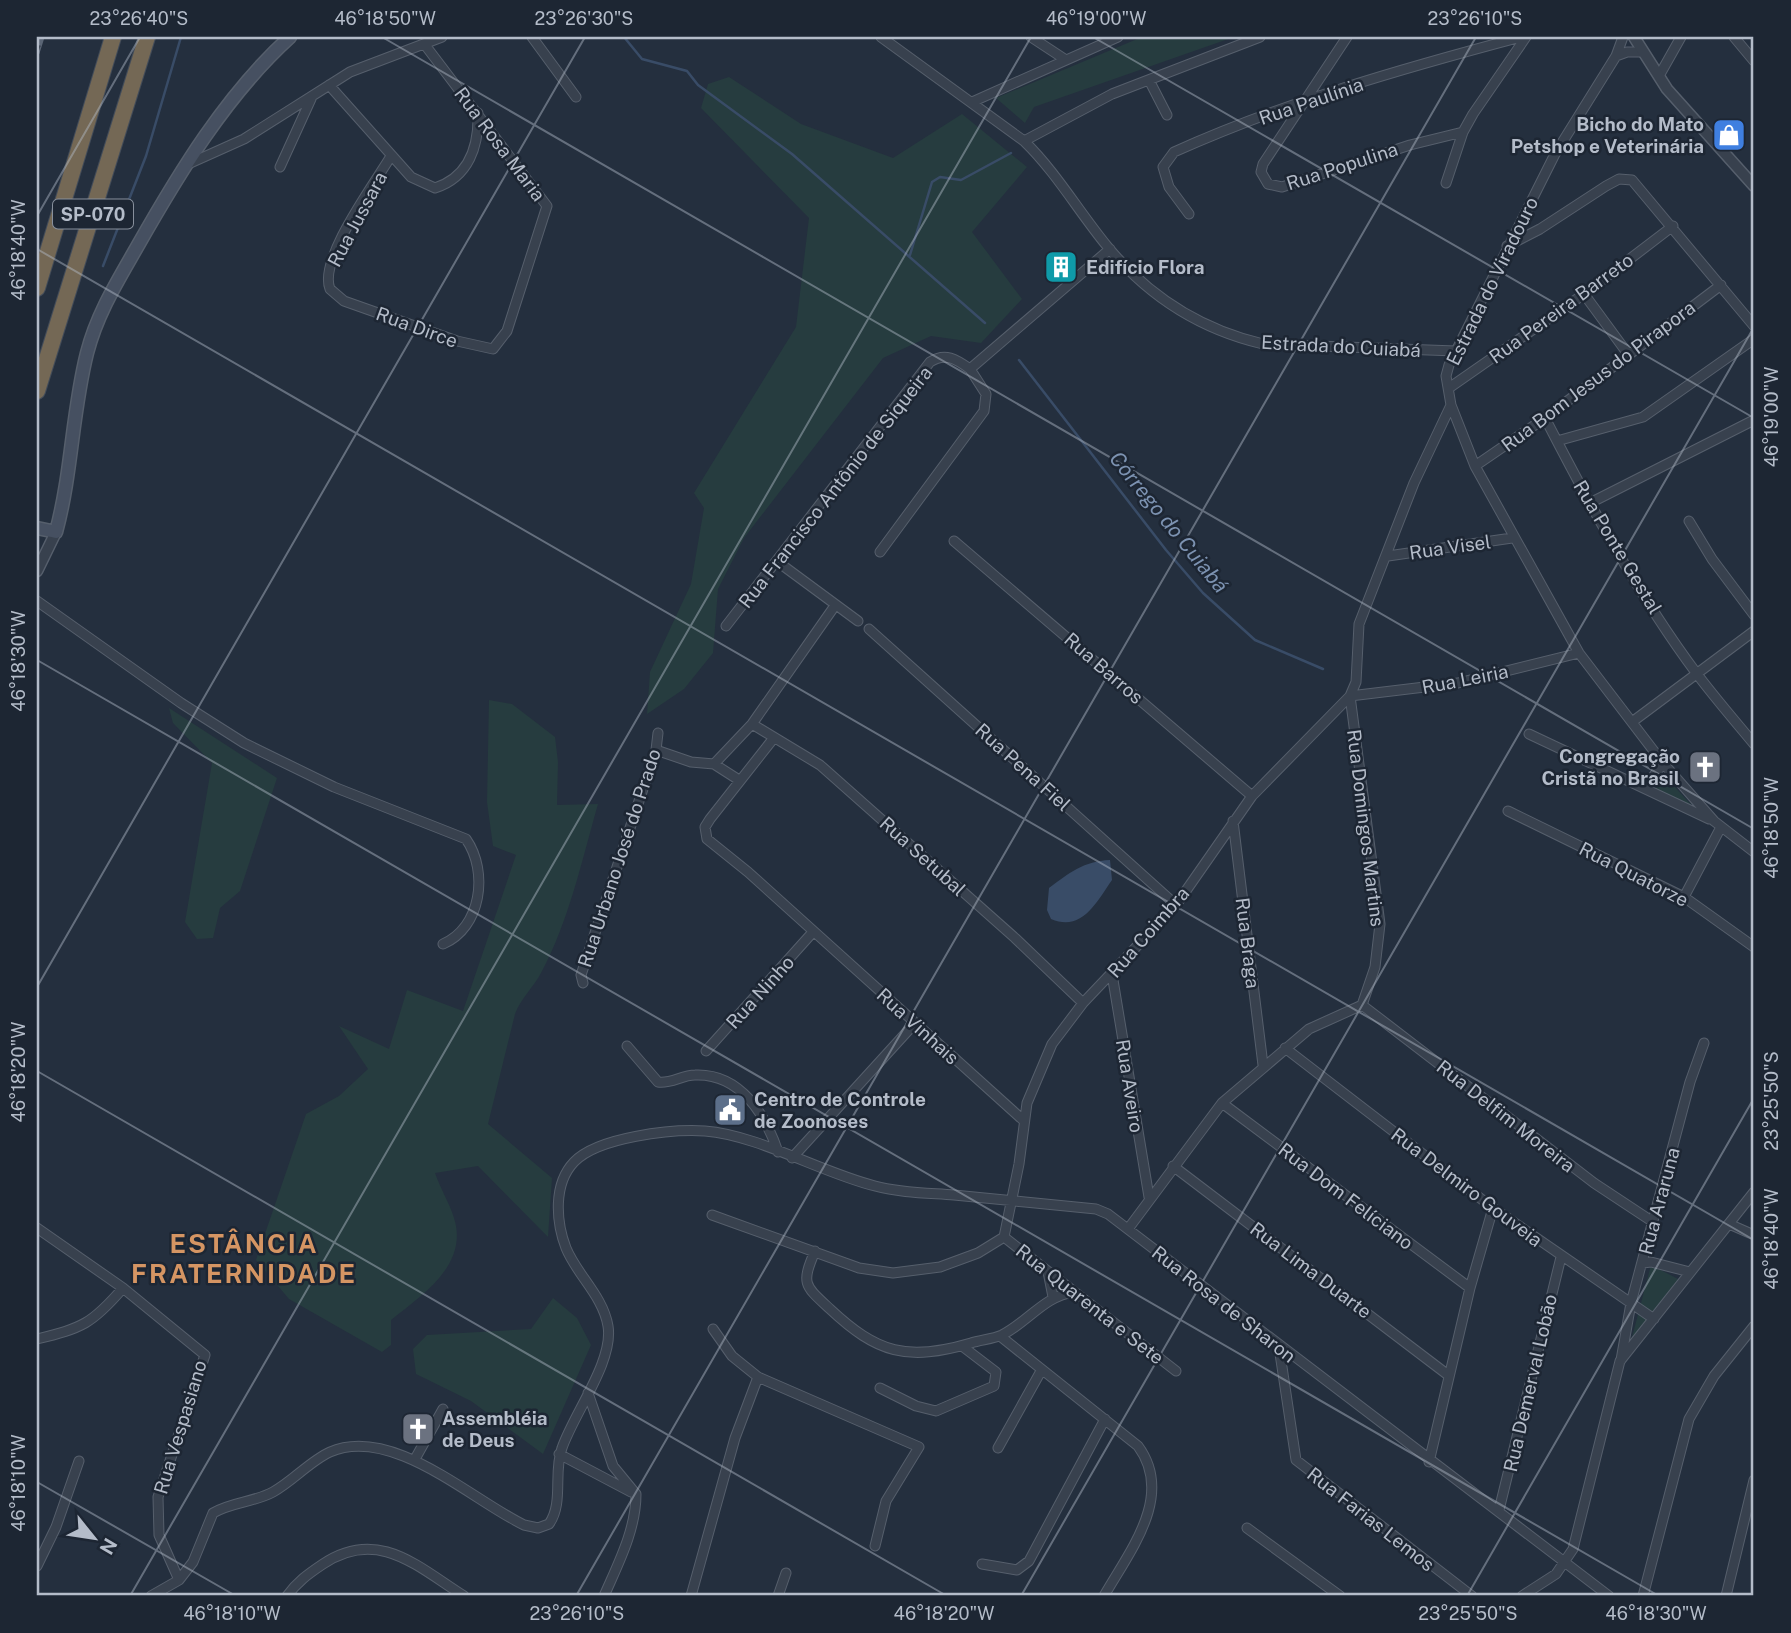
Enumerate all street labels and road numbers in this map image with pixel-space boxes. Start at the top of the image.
street label: Rua Paulínia [1256,73,1366,129]
street label: Rua Rosa Maria [450,83,550,205]
street label: Rua Populina [1283,138,1401,194]
street label: Rua Jussara [323,168,391,270]
street label: Estrada do Viradouro [1442,193,1542,369]
road number: SP-070 [53,200,133,229]
street label: Rua Pereira Barreto [1485,248,1637,368]
street label: Rua Bom Jesus do Pirapora [1497,296,1699,456]
street label: Rua Dirce [373,302,461,352]
street label: Estrada do Cuiabá [1261,331,1421,361]
street label: Rua Francisco Antônio de Siqueira [734,362,936,612]
street label: Rua Ponte Gestal [1569,476,1667,618]
street label: Rua Visel [1408,530,1492,564]
street label: Rua Barros [1060,628,1148,708]
street label: Rua Leiria [1420,660,1510,698]
street label: Rua Pena Fiel [971,719,1075,815]
street label: Rua Domingos Martins [1343,728,1389,928]
street label: Rua Urbano José do Prado [573,746,665,970]
street label: Rua Setubal [876,812,970,900]
street label: Rua Quatorze [1576,837,1692,911]
street label: Rua Coimbra [1103,882,1193,982]
street label: Rua Braga [1232,896,1264,990]
street label: Rua Ninho [721,951,799,1033]
street label: Rua Vinhais [872,983,964,1069]
street label: Rua Aveiro [1112,1038,1148,1134]
street label: Rua Delfim Moreira [1433,1055,1579,1177]
street label: Rua Delmiro Gouveia [1387,1123,1547,1251]
street label: Rua Dom Felíciano [1274,1138,1418,1254]
street label: Rua Araruna [1634,1145,1684,1257]
street label: Rua Lima Duarte [1246,1217,1376,1323]
street label: Rua Quarenta e Sete [1012,1239,1168,1369]
street label: Rua Rosa de Sharon [1148,1241,1300,1367]
street label: Rua Demerval Lobão [1499,1292,1561,1474]
street label: Rua Vespasiano [149,1357,211,1497]
street label: Rua Farias Lemos [1303,1463,1439,1575]

